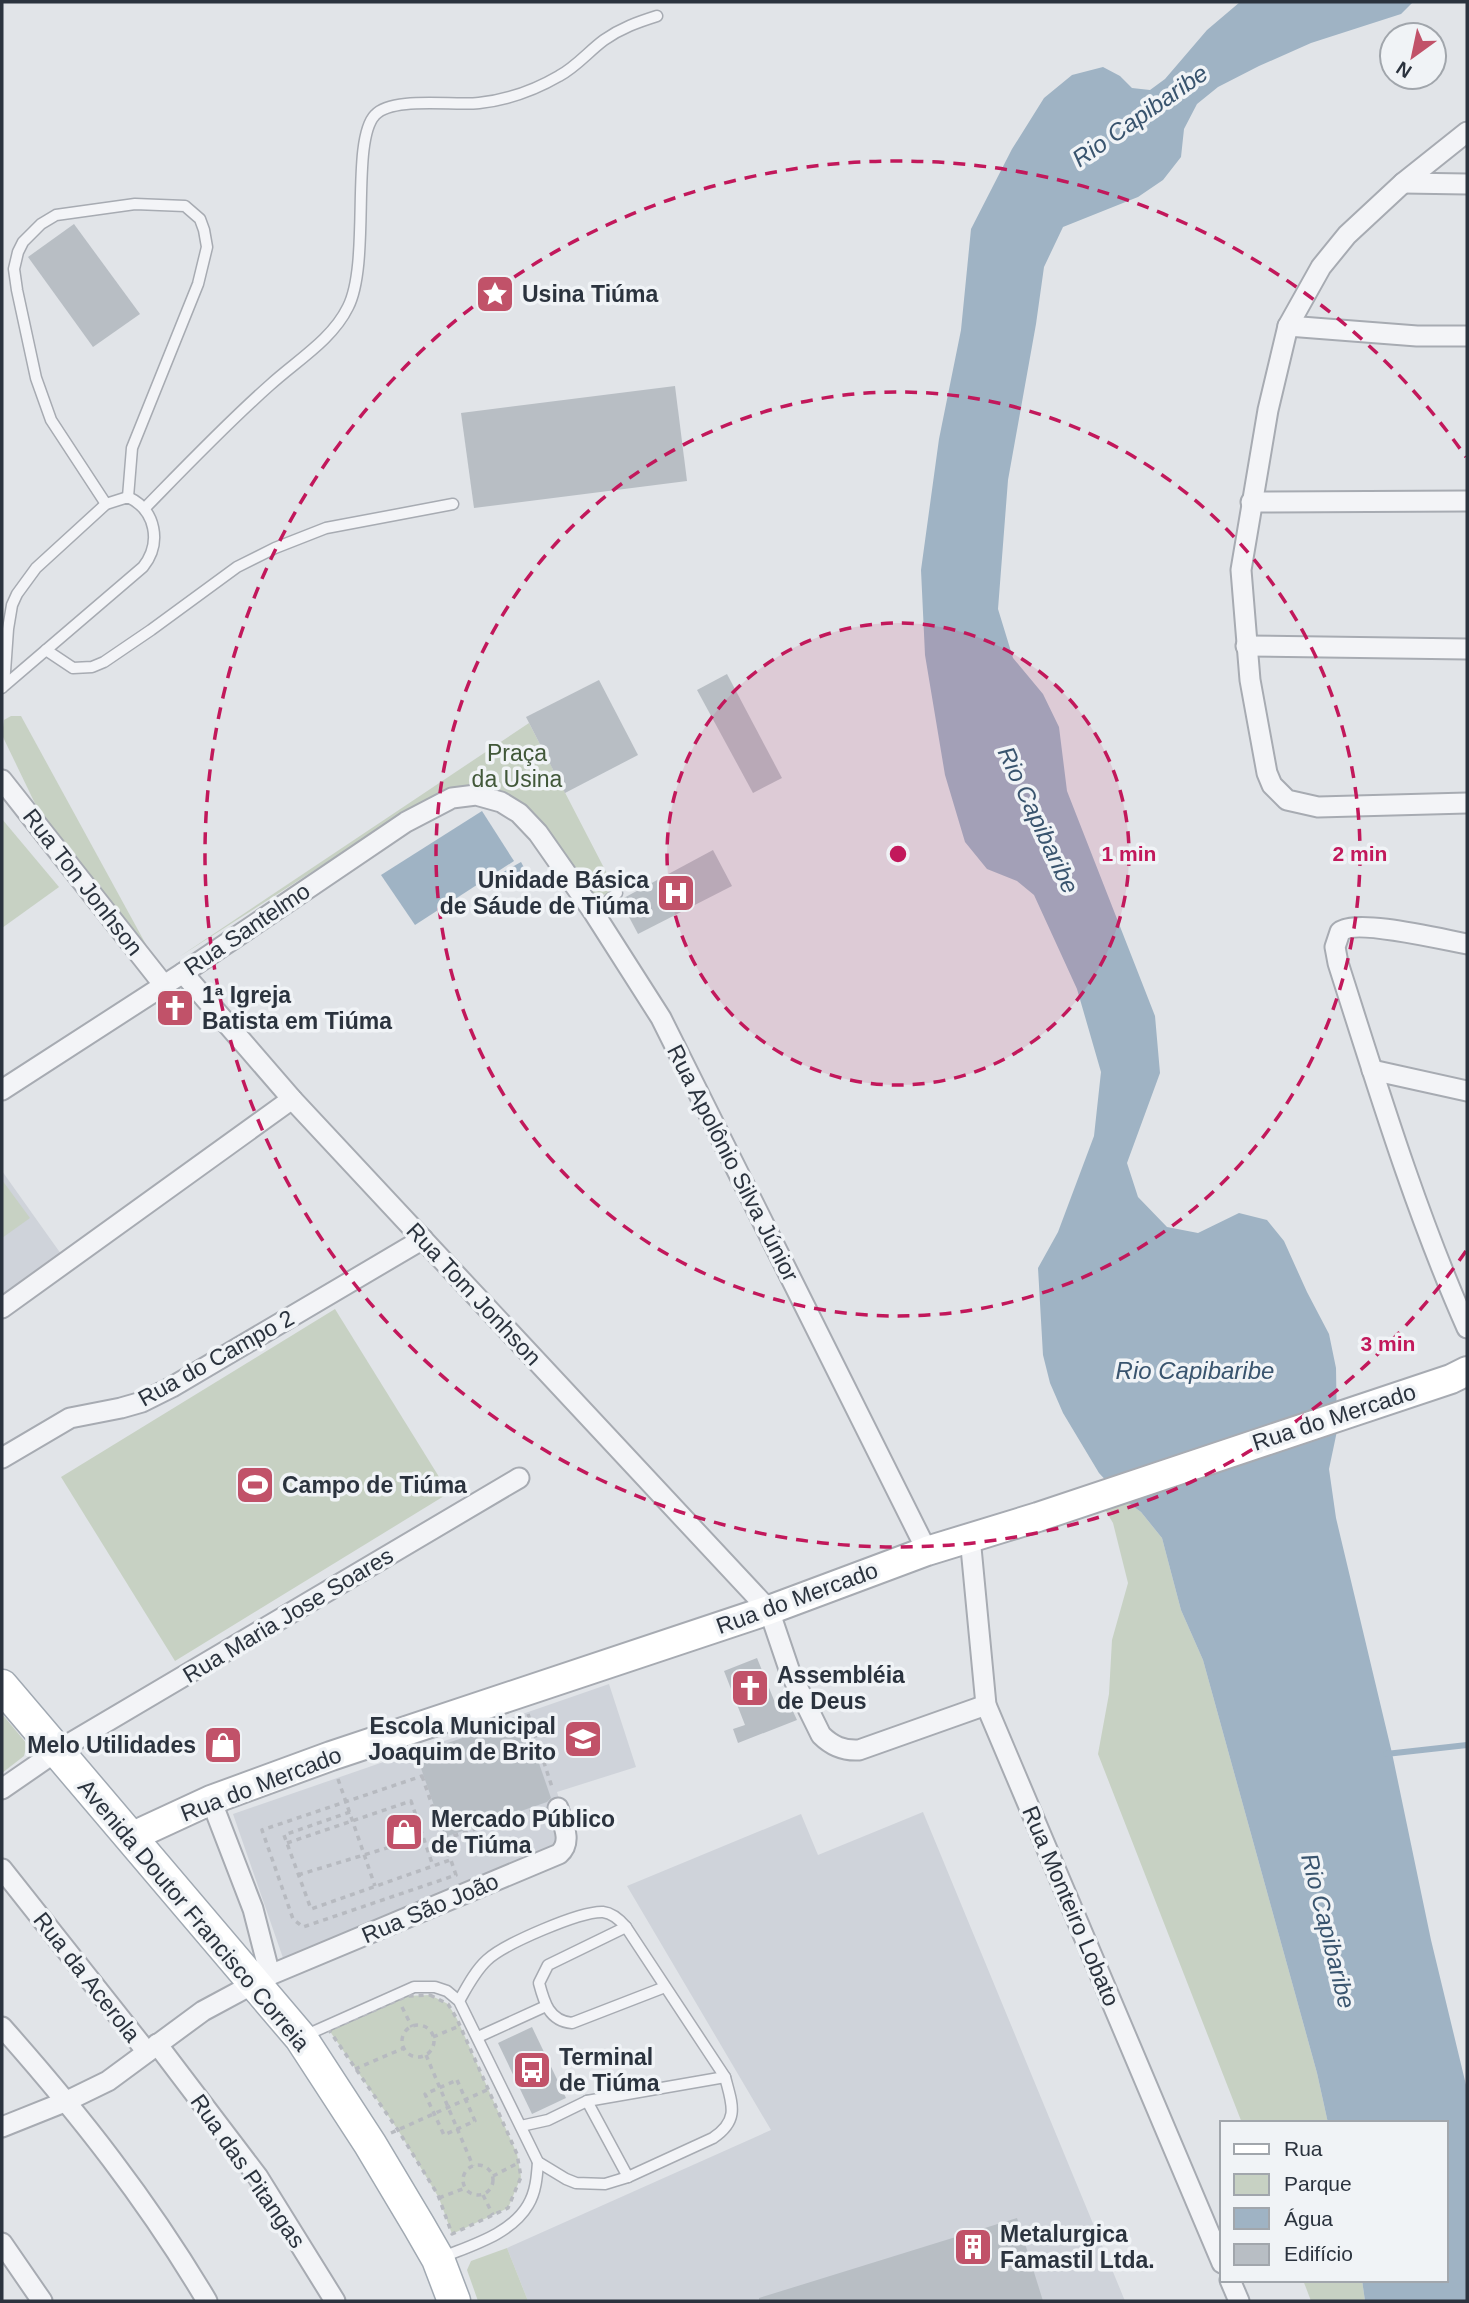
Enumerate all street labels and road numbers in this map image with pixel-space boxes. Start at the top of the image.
street label: Rua Ton Jonhson [18,804,148,960]
street label: Rua Santelmo [179,877,315,981]
street label: Rua Apolônio Silva Júnior [662,1040,804,1286]
street label: Rua Tom Jonhson [401,1217,547,1371]
street label: Rua do Campo 2 [134,1304,298,1412]
street label: Rua do Mercado [1249,1378,1419,1456]
street label: Rua Maria Jose Soares [178,1542,398,1688]
street label: Rua do Mercado [713,1557,881,1639]
street label: Rua do Mercado [177,1741,345,1827]
street label: Avenida Doutor Francisco Correia [73,1774,315,2056]
street label: Rua Monteiro Lobato [1017,1802,1125,2010]
street label: Rua São João [358,1868,502,1948]
street label: Rua da Acerola [28,1907,146,2047]
street label: Rua das Pitangas [185,2089,311,2253]

